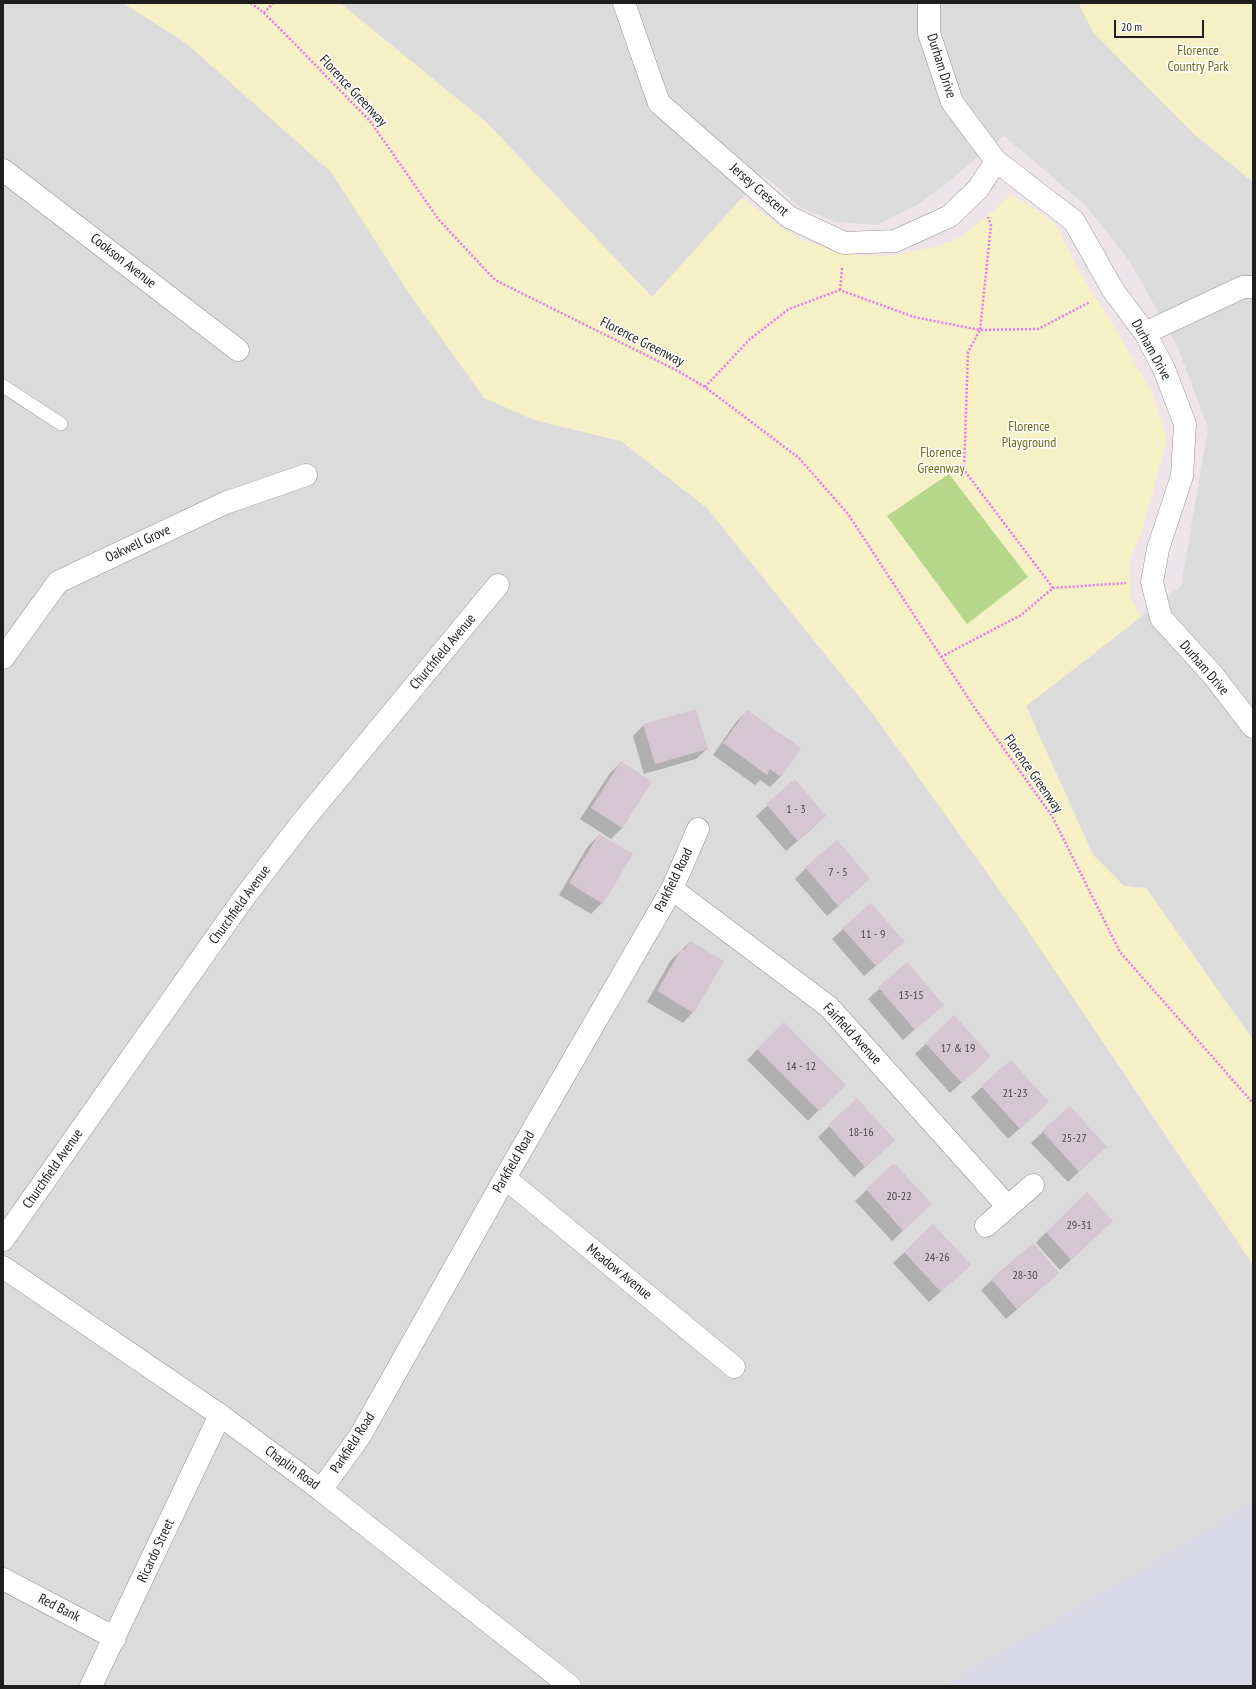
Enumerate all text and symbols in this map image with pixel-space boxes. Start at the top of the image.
scale bar [1116,12,1206,38]
text: 20 m [1121,19,1142,34]
street label: Durham Drive [923,32,959,100]
park label: Florence Country Park [1167,43,1229,76]
street label: Florence Greenway [316,52,390,130]
street label: Jersey Crescent [726,160,792,220]
street label: Cookson Avenue [87,230,159,292]
street label: Florence Greenway [597,314,687,370]
street label: Durham Drive [1128,317,1174,383]
park label: Florence Playground [1002,419,1056,452]
park label: Florence Greenway [917,445,965,478]
street label: Oakwell Grove [103,522,173,566]
street label: Churchfield Avenue [407,611,479,693]
street label: Durham Drive [1176,637,1232,699]
street label: Florence Greenway [1000,732,1066,816]
house number: 1 - 3 [786,803,806,817]
street label: Parkfield Road [651,845,697,915]
street label: Churchfield Avenue [206,862,274,948]
house number: 7 - 5 [828,866,848,880]
house number: 11 - 9 [861,928,885,942]
house number: 13-15 [898,989,924,1003]
street label: Fairfield Avenue [819,1000,885,1068]
house number: 17 & 19 [941,1042,975,1056]
house number: 14 - 12 [786,1060,816,1074]
house number: 21-23 [1002,1087,1028,1101]
street label: Churchfield Avenue [19,1126,87,1212]
house number: 18-16 [848,1126,874,1140]
street label: Parkfield Road [490,1128,538,1196]
house number: 25-27 [1061,1132,1087,1146]
house number: 20-22 [886,1190,912,1204]
house number: 29-31 [1066,1219,1092,1233]
street label: Meadow Avenue [583,1241,655,1303]
house number: 24-26 [924,1251,950,1265]
house number: 28-30 [1012,1269,1038,1283]
street label: Parkfield Road [327,1410,379,1476]
street label: Chaplin Road [261,1443,323,1493]
street label: Ricardo Street [134,1517,178,1585]
street label: Red Bank [35,1590,83,1626]

